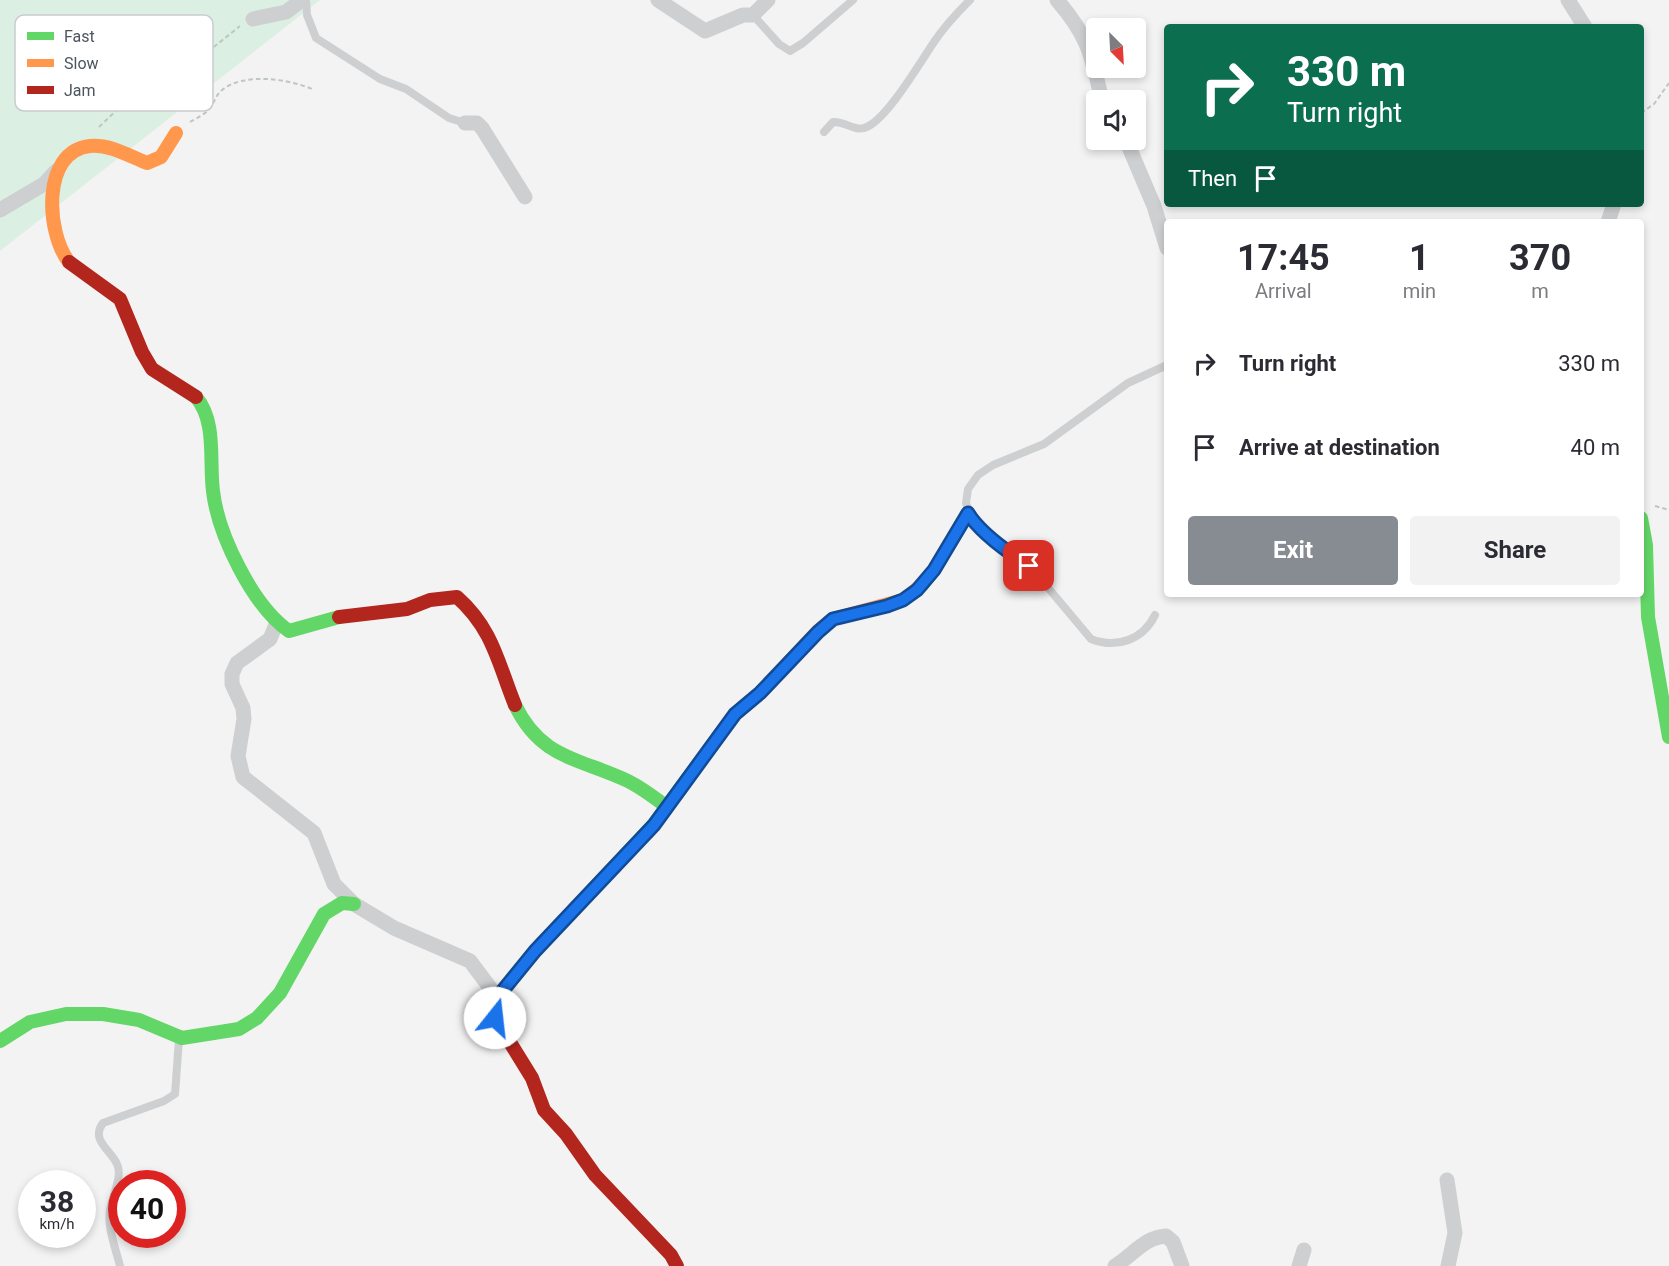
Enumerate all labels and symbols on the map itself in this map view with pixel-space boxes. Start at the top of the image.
legend [15,15,213,111]
north arrow [1086,18,1146,78]
text: Fast [64,27,95,46]
text: Slow [64,54,99,73]
text: Jam [64,81,96,100]
pin [1003,540,1054,591]
position arrow [463,986,527,1050]
speed limit sign: 40 [108,1170,186,1248]

